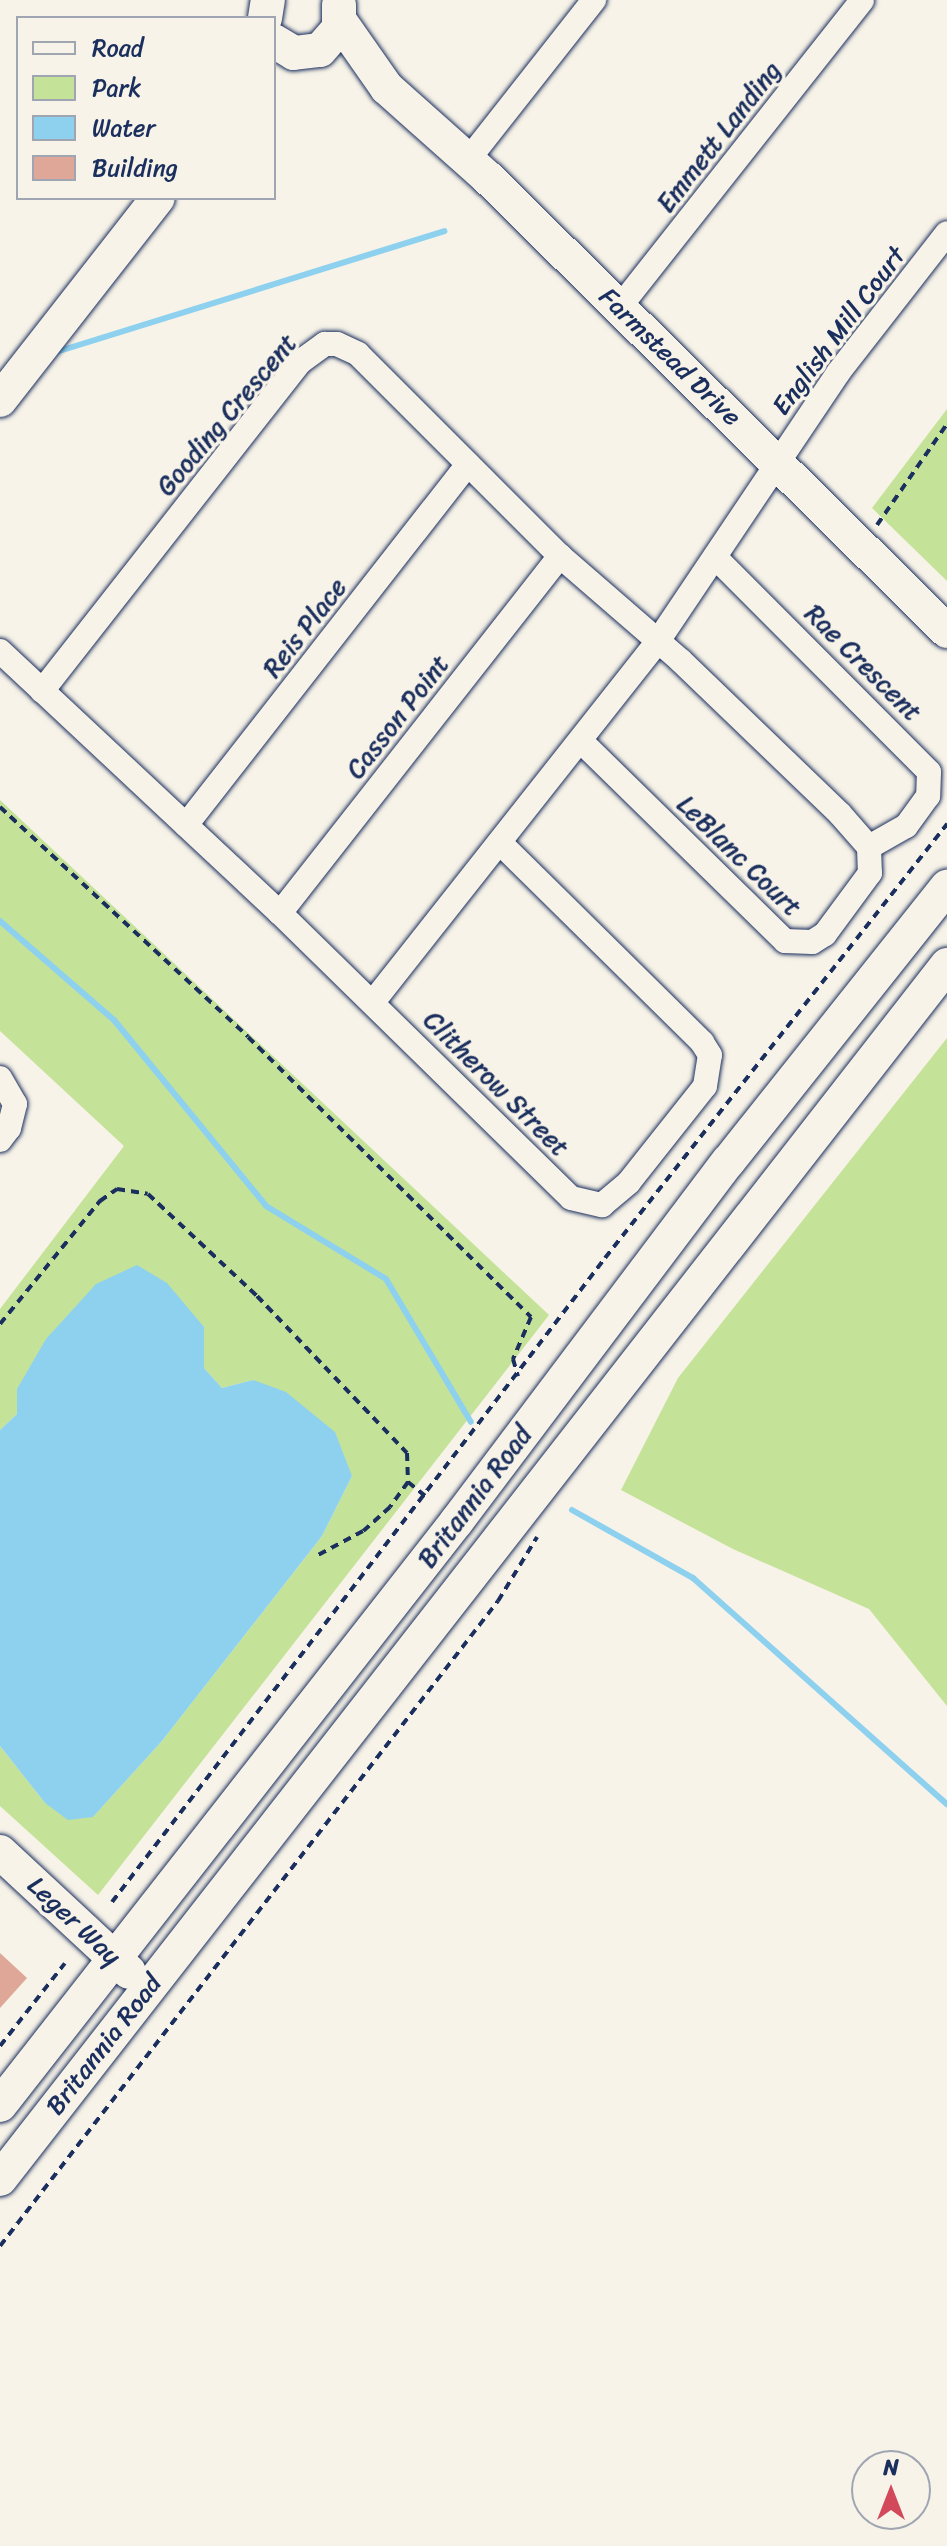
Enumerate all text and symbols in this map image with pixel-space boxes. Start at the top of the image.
legend [16,16,276,200]
text: Road [92,27,143,69]
street label: Emmett Landing [650,55,788,219]
text: Park [92,67,141,109]
text: Water [92,107,155,149]
text: Building [92,147,178,189]
street label: English Mill Court [765,240,913,422]
street label: Farmstead Drive [592,281,748,433]
street label: Gooding Crescent [150,328,304,502]
street label: Reis Place [256,572,354,684]
street label: Rae Crescent [798,598,928,728]
street label: Casson Point [340,649,456,785]
street label: LeBlanc Court [670,789,808,923]
street label: Clitherow Street [417,1005,575,1163]
street label: Britannia Road [412,1420,538,1574]
street label: Leger Way [21,1870,127,1972]
street label: Britannia Road [40,1969,168,2121]
text: N [883,2448,899,2487]
north arrow [851,2450,931,2530]

